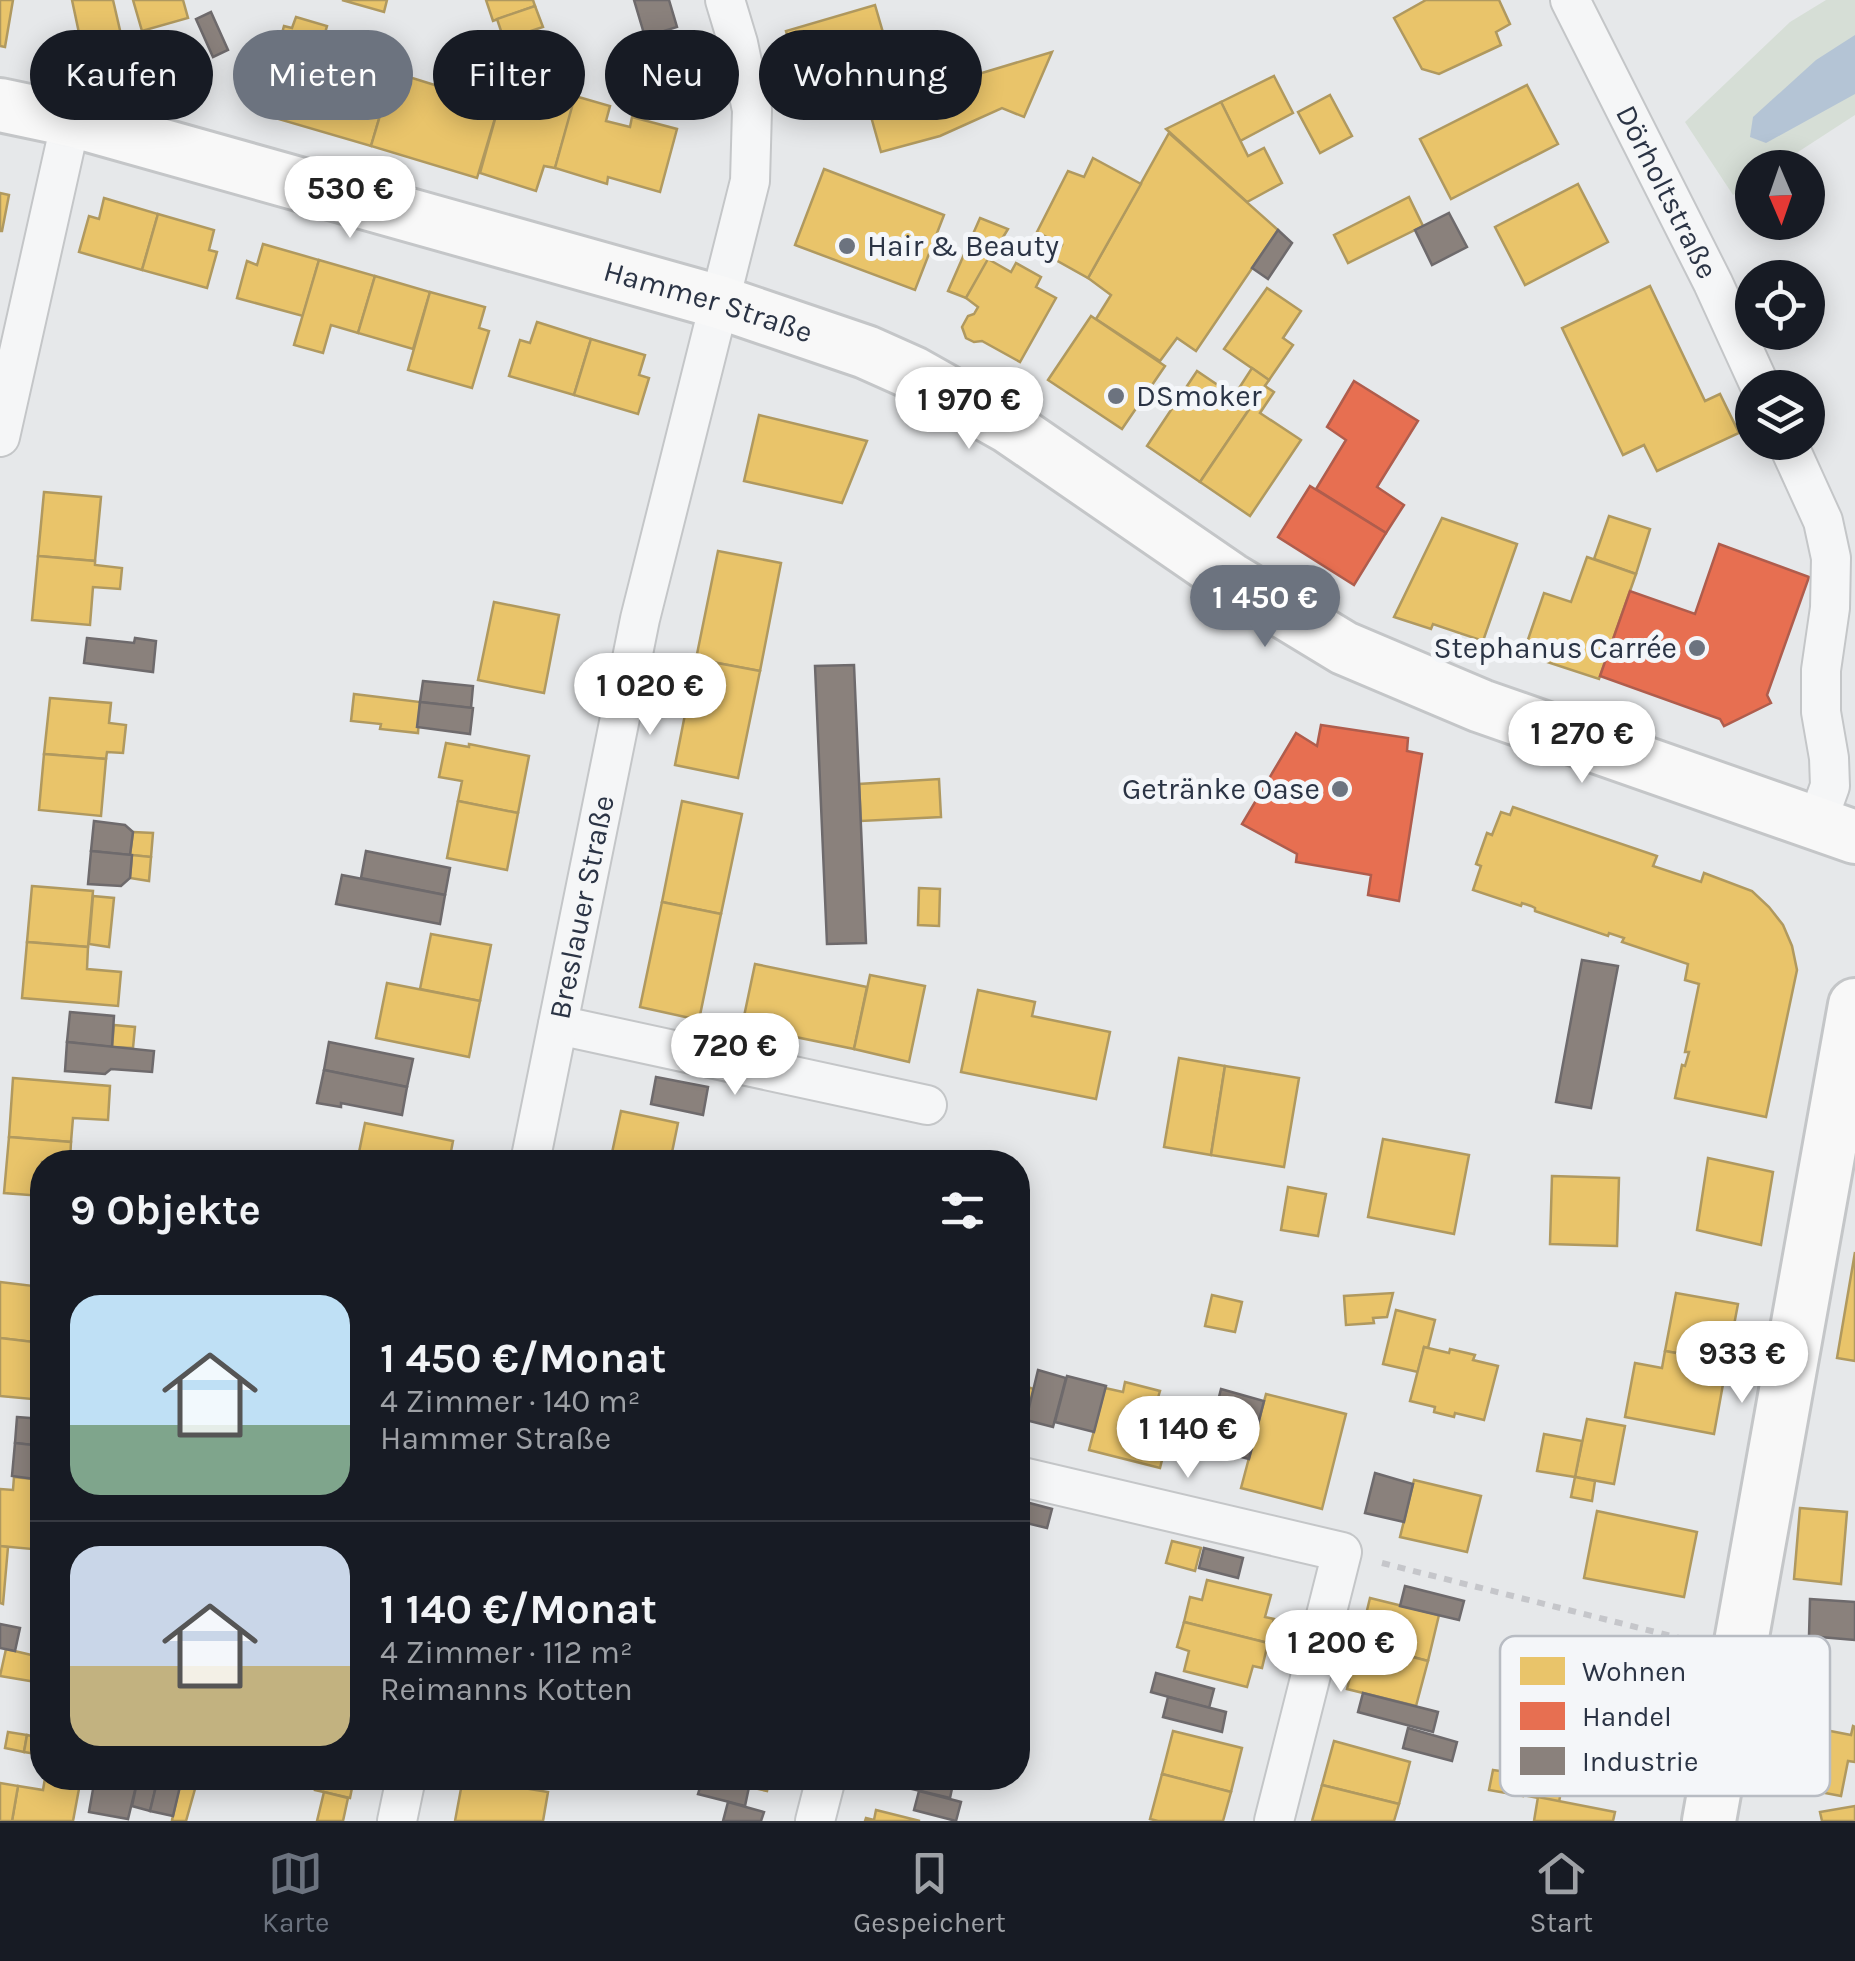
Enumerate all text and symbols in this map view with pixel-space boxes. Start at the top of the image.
chip: Kaufen [30,30,213,120]
chip: Mieten [233,30,413,120]
chip: Filter [433,30,585,120]
chip: Neu [605,30,739,120]
chip: Wohnung [759,30,982,120]
street label: Dörholtstraße [1608,99,1726,285]
north arrow [1735,150,1825,240]
map controls [1735,150,1825,460]
pin: 530 € [280,156,420,241]
text: 530 € [306,170,394,207]
place label: Hair & Beauty [867,228,1059,264]
marker: Hair & Beauty [836,235,858,257]
street label: Hammer Straße [600,252,817,351]
button: locate [1735,260,1825,350]
pin: 1 970 € [877,367,1061,452]
button: layers [1735,370,1825,460]
place label: DSmoker [1136,378,1262,414]
text: 1 970 € [917,381,1021,418]
marker: DSmoker [1105,385,1127,407]
pin: 1 450 € [1173,565,1357,650]
text: 1 450 € [1212,579,1318,616]
place label: Stephanus Carrée [1433,630,1677,666]
marker: Stephanus Carrée [1686,637,1708,659]
pin: 1 020 € [558,653,742,738]
text: 1 020 € [596,667,704,704]
pin: 1 270 € [1490,701,1674,786]
text: 1 270 € [1530,715,1634,752]
place label: Getränke Oase [1122,771,1320,807]
marker: Getränke Oase [1329,778,1351,800]
street label: Breslauer Straße [541,792,622,1022]
pin: 720 € [665,1013,805,1098]
text: 720 € [693,1027,777,1064]
icon: filters [935,1183,990,1238]
text: 9 Objekte [70,1185,261,1235]
pin: 933 € [1672,1321,1812,1406]
text: 1 450 €/Monat [380,1333,666,1383]
icon: home [150,1335,270,1455]
text: 933 € [1698,1335,1786,1372]
text: 4 Zimmer · 140 m² [380,1383,641,1420]
pin: 1 140 € [1096,1396,1280,1481]
text: 1 140 € [1139,1410,1237,1447]
text: Hammer Straße [380,1420,611,1457]
text: 1 140 €/Monat [380,1584,657,1634]
icon: home [150,1586,270,1706]
pin: 1 200 € [1249,1610,1433,1695]
text: 1 200 € [1287,1624,1395,1661]
text: 4 Zimmer · 112 m² [380,1634,633,1671]
legend [1500,1636,1830,1796]
text: Wohnen [1582,1655,1687,1688]
text: Reimanns Kotten [380,1671,633,1708]
text: Handel [1582,1700,1672,1733]
text: Industrie [1582,1745,1698,1778]
tab: Karte [262,1846,329,1939]
tab: Gespeichert [853,1846,1006,1939]
tab: Start [1530,1846,1593,1939]

